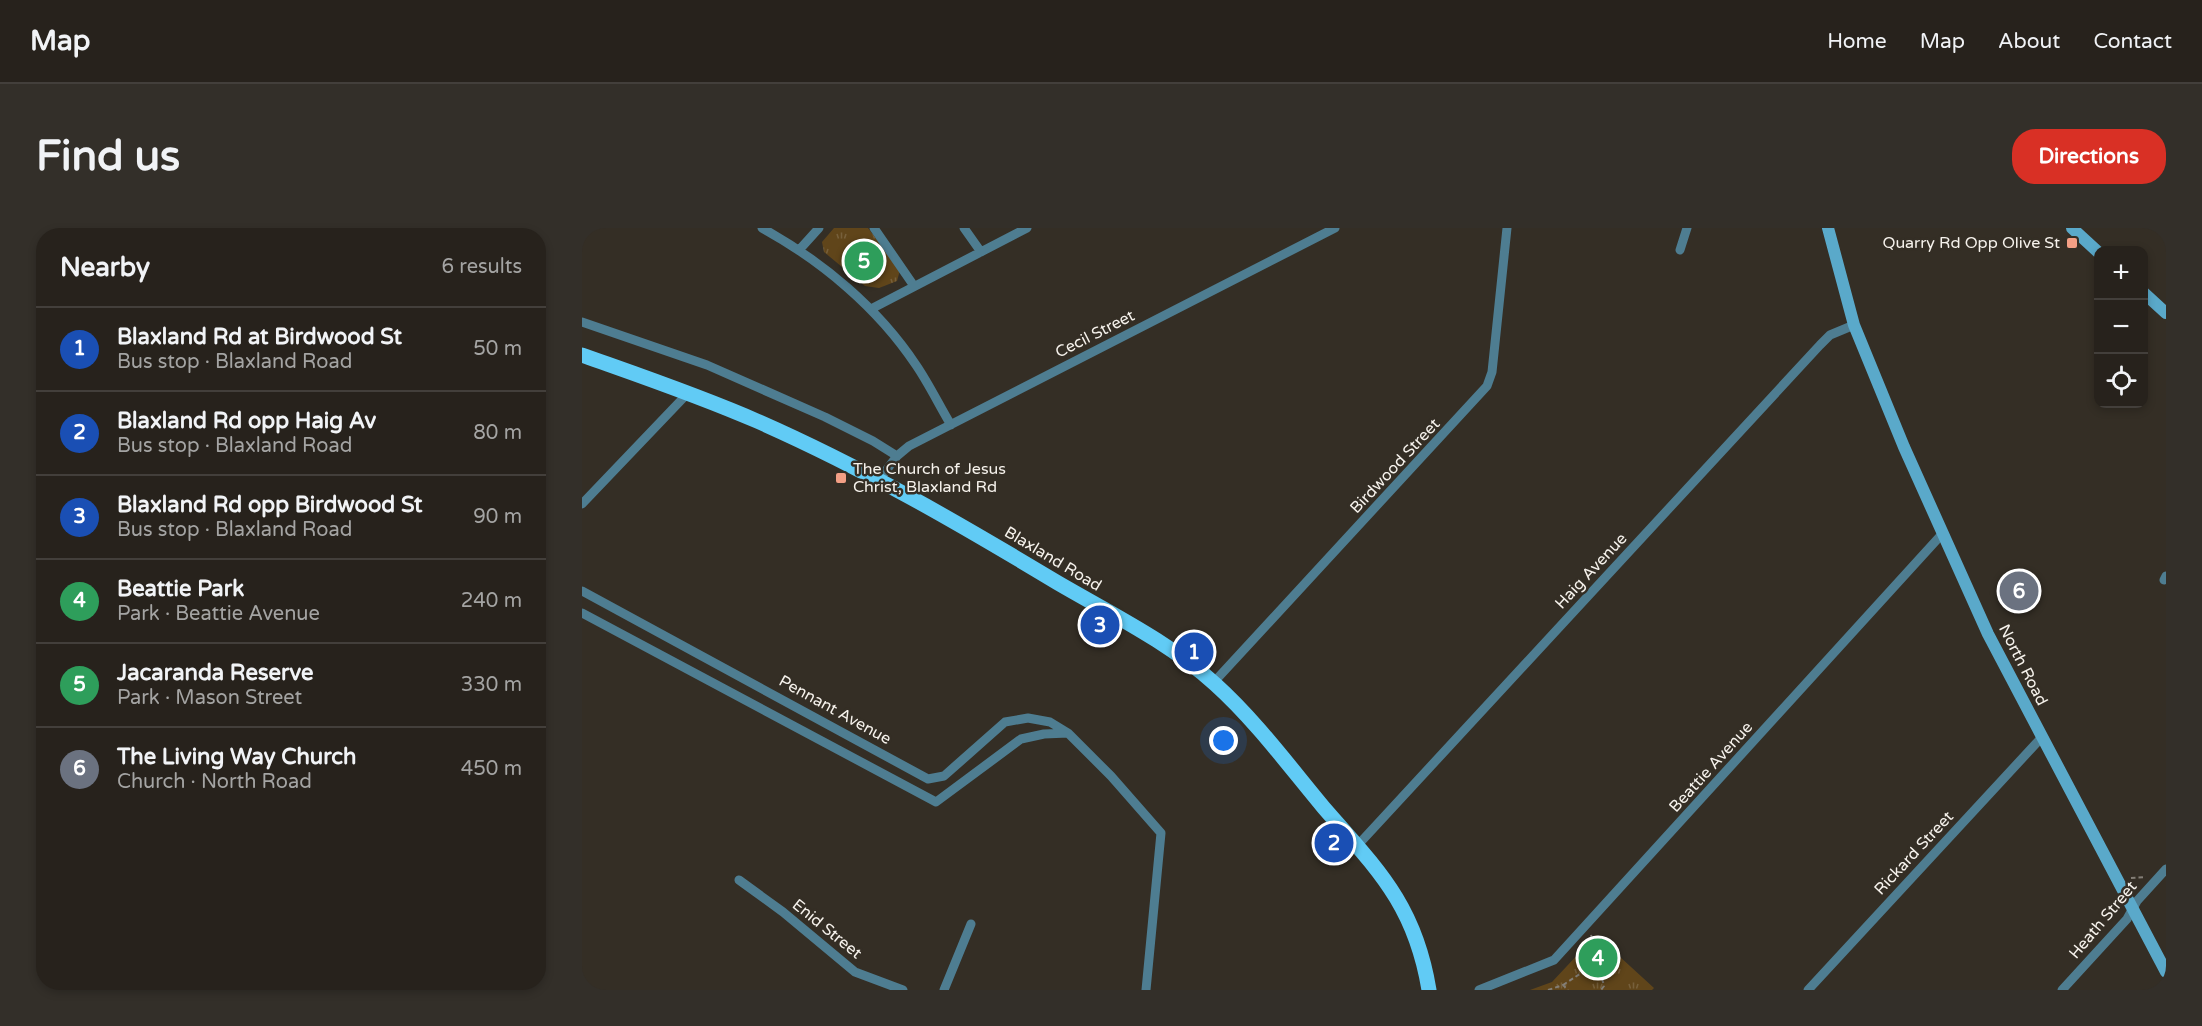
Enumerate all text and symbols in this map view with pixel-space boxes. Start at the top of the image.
text: Map [30,24,90,58]
text: Home [1827,29,1887,54]
text: Map [1920,29,1965,54]
text: About [1998,29,2060,54]
text: Contact [2093,29,2172,54]
button: Directions [2012,129,2166,184]
text: Find us [36,131,180,182]
place label: Quarry Rd Opp Olive St [1883,233,2060,253]
marker: Quarry Rd Opp Olive St [2065,236,2079,250]
pin: 5 [844,238,884,284]
map controls [2094,246,2148,408]
button: + [2094,246,2148,300]
text: Nearby [60,252,150,283]
text: 6 results [442,255,522,279]
button: − [2094,300,2148,354]
street label: Cecil Street [1052,305,1138,363]
text: Blaxland Rd at Birdwood St [117,324,402,350]
text: 1 [73,337,86,361]
text: 50 m [473,337,522,361]
text: Bus stop · Blaxland Road [117,350,352,374]
button: locate [2094,354,2148,408]
text: Blaxland Rd opp Haig Av [117,408,376,434]
street label: Birdwood Street [1346,414,1444,518]
text: 2 [73,421,86,445]
text: 80 m [473,421,522,445]
text: Bus stop · Blaxland Road [117,434,352,458]
place label: The Church of Jesus Christ, Blaxland Rd [853,459,1006,497]
marker: The Church of Jesus Christ, Blaxland Rd [834,471,848,485]
text: Blaxland Rd opp Birdwood St [117,492,422,518]
text: 3 [73,505,86,529]
text: 90 m [473,505,522,529]
text: Bus stop · Blaxland Road [117,518,352,542]
street label: Blaxland Road [1001,522,1105,596]
street label: Haig Avenue [1551,529,1631,613]
pin: 6 [2000,568,2038,614]
text: Beattie Park [117,576,244,602]
text: 4 [73,589,86,613]
text: 240 m [461,589,522,613]
text: Park · Beattie Avenue [117,602,320,626]
pin: 3 [1080,602,1120,648]
street label: North Road [1994,621,2052,709]
pin: 1 [1174,630,1214,674]
text: Jacaranda Reserve [117,660,313,686]
street label: Pennant Avenue [775,671,895,749]
text: 5 [73,673,86,697]
text: 330 m [461,673,522,697]
text: Park · Mason Street [117,686,302,710]
street label: Beattie Avenue [1665,717,1757,817]
your location [1209,726,1238,755]
text: The Living Way Church [117,744,356,770]
text: 6 [73,757,86,781]
text: 450 m [461,757,522,781]
text: Church · North Road [117,770,312,794]
street label: Rickard Street [1870,807,1958,899]
pin: 2 [1314,820,1353,866]
street label: Heath Street [2065,877,2141,963]
street label: Enid Street [788,895,866,963]
pin: 4 [1578,936,1618,980]

